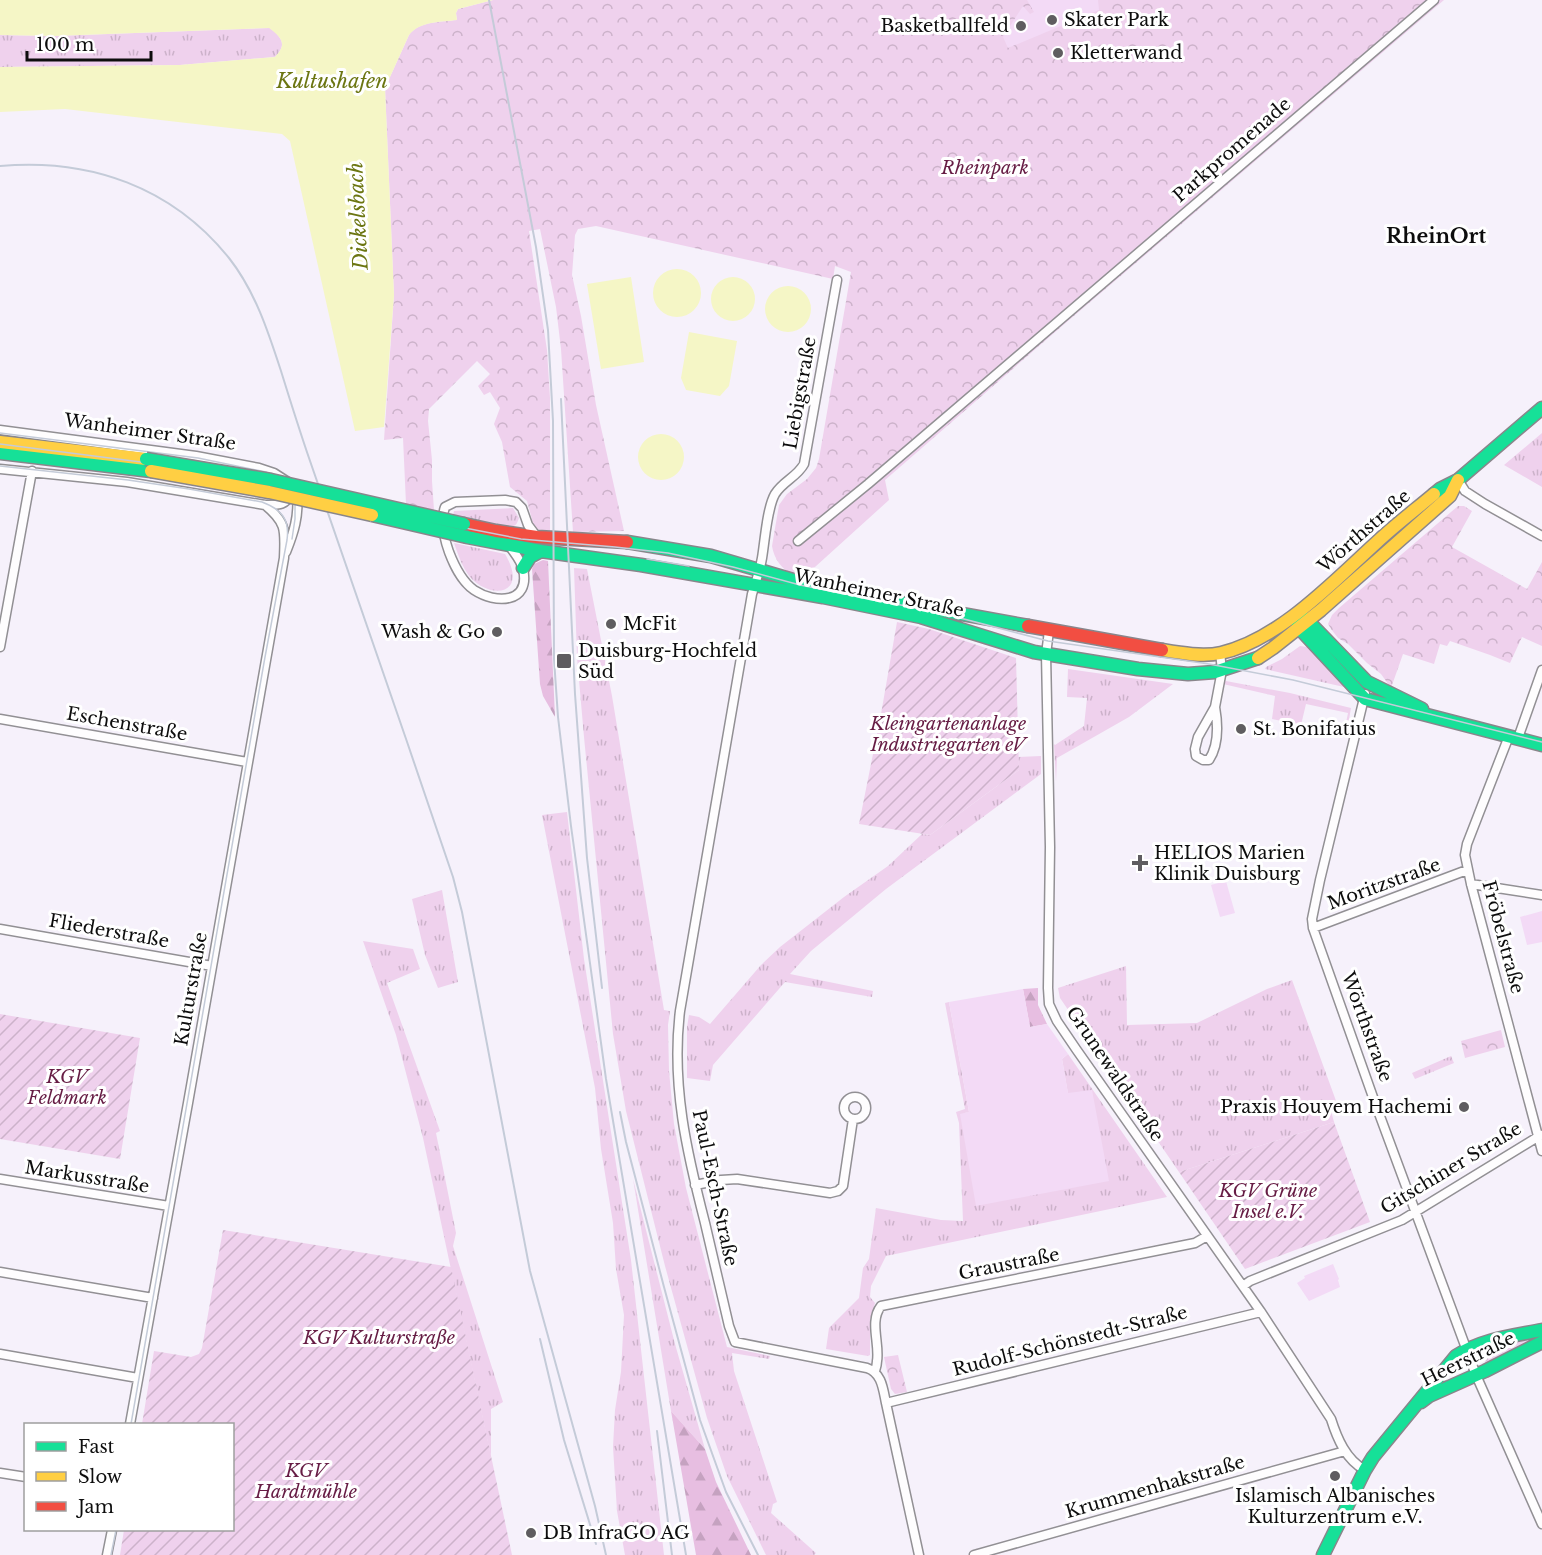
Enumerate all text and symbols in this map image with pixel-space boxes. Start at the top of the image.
place label: Skater Park [1064,9,1169,31]
marker: Skater Park [1045,13,1059,27]
place label: Basketballfeld [881,15,1009,37]
marker: Basketballfeld [1014,19,1028,33]
scale bar [27,24,152,62]
text: 100 m [36,34,94,56]
place label: Kletterwand [1070,42,1182,64]
marker: Kletterwand [1051,46,1065,60]
water label: Kultushafen [275,69,388,93]
street label: Parkpromenade [1169,93,1295,207]
park label: Rheinpark [940,157,1029,179]
water label: Dickelsbach [343,161,373,272]
district label: RheinOrt [1386,224,1486,248]
street label: Liebigstraße [779,335,821,451]
street label: Wanheimer Straße [62,409,237,455]
street label: Wörthstraße [1312,485,1415,578]
street label: Wanheimer Straße [791,564,966,622]
place label: McFit [623,613,677,635]
marker: McFit [604,617,618,631]
place label: Wash & Go [380,621,485,643]
marker: Wash & Go [490,625,504,639]
place label: Duisburg-Hochfeld Süd [578,640,757,683]
marker: Duisburg-Hochfeld Süd [555,652,573,670]
street label: Eschenstraße [65,703,189,745]
park label: Kleingartenanlage Industriegarten eV [869,713,1029,756]
place label: St. Bonifatius [1253,718,1376,740]
marker: St. Bonifatius [1234,722,1248,736]
place label: HELIOS Marien Klinik Duisburg [1154,842,1305,885]
street label: Moritzstraße [1325,853,1443,915]
marker: HELIOS Marien Klinik Duisburg [1131,854,1149,872]
street label: Fröbelstraße [1477,878,1529,996]
street label: Fliederstraße [47,910,171,952]
street label: Kulturstraße [170,930,212,1048]
street label: Wörthstraße [1337,968,1397,1085]
street label: Grunewaldstraße [1062,1002,1168,1146]
park label: KGV Feldmark [26,1066,107,1109]
place label: Praxis Houyem Hachemi [1220,1096,1452,1118]
marker: Praxis Houyem Hachemi [1457,1100,1471,1114]
street label: Paul-Esch-Straße [688,1108,742,1268]
street label: Gitschiner Straße [1377,1117,1525,1219]
street label: Markusstraße [23,1156,151,1198]
park label: KGV Grüne Insel e.V. [1218,1180,1317,1223]
street label: Graustraße [957,1243,1061,1285]
street label: Rudolf-Schönstedt-Straße [950,1301,1190,1381]
park label: KGV Kulturstraße [302,1327,455,1349]
street label: Heerstraße [1418,1327,1518,1391]
legend [24,1423,234,1531]
text: Fast [78,1436,115,1458]
street label: Krummenhakstraße [1063,1451,1247,1523]
park label: KGV Hardtmühle [254,1460,357,1503]
text: Slow [78,1466,123,1488]
marker: Islamisch Albanisches Kulturzentrum e.V. [1328,1469,1342,1483]
place label: Islamisch Albanisches Kulturzentrum e.V. [1235,1485,1435,1528]
text: Jam [76,1496,114,1518]
place label: DB InfraGO AG [543,1522,690,1544]
marker: DB InfraGO AG [524,1526,538,1540]

